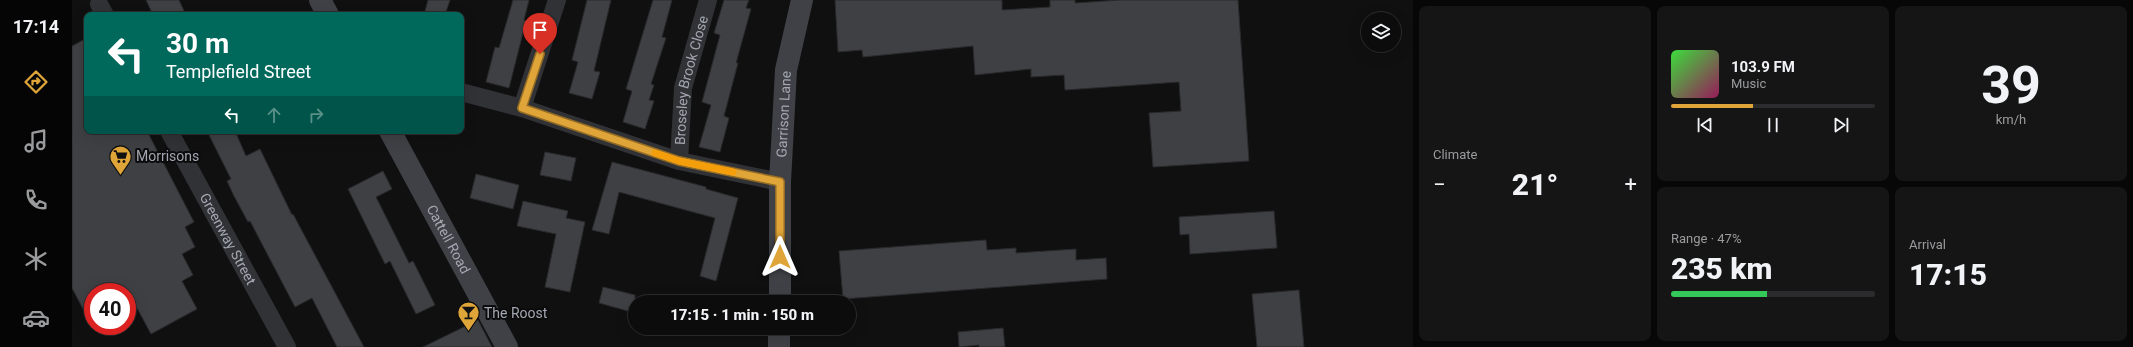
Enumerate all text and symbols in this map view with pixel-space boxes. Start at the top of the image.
map controls [1361,12,1401,52]
button: layers [1361,12,1401,52]
pin [523,13,557,54]
street label: Broseley Brook Close [672,14,711,145]
text: 17:14 [13,16,59,37]
icon: arrive [529,19,551,41]
text: 30 m [166,27,229,60]
icon: left [100,28,152,80]
text: 39 [1981,55,2041,116]
text: 103.9 FM [1731,58,1795,76]
text: Templefield Street [166,61,311,82]
icon: directions [22,68,50,96]
street label: Garrison Lane [773,70,794,158]
text: Music [1731,76,1766,91]
icon: left [221,104,243,126]
icon: ahead [263,104,285,126]
icon: right [305,104,327,126]
text: km/h [1996,112,2026,127]
icon: previous [1694,114,1716,136]
icon: pause [1762,114,1784,136]
icon: next [1830,114,1852,136]
icon: music [22,127,50,155]
supermarket icon: Morrisons [108,143,134,176]
text: Climate [1433,147,1477,162]
place label: Morrisons [136,148,199,164]
text: 21° [1512,167,1558,202]
text: − [1433,172,1446,197]
text: + [1625,172,1637,197]
icon: phone [22,186,50,214]
street label: Greenway Street [197,190,260,288]
street label: Cattell Road [423,202,474,276]
text: Range · 47% [1671,231,1741,246]
position arrow [759,236,801,278]
text: Arrival [1909,237,1946,252]
icon: climate [22,245,50,273]
text: 235 km [1671,251,1773,286]
text: 17:15 [1909,257,1987,292]
speed limit sign: 40 [84,283,136,335]
bar icon: The Roost [455,300,481,333]
icon: car [22,304,50,332]
place label: The Roost [484,305,548,321]
text: 17:15 · 1 min · 150 m [670,306,814,324]

